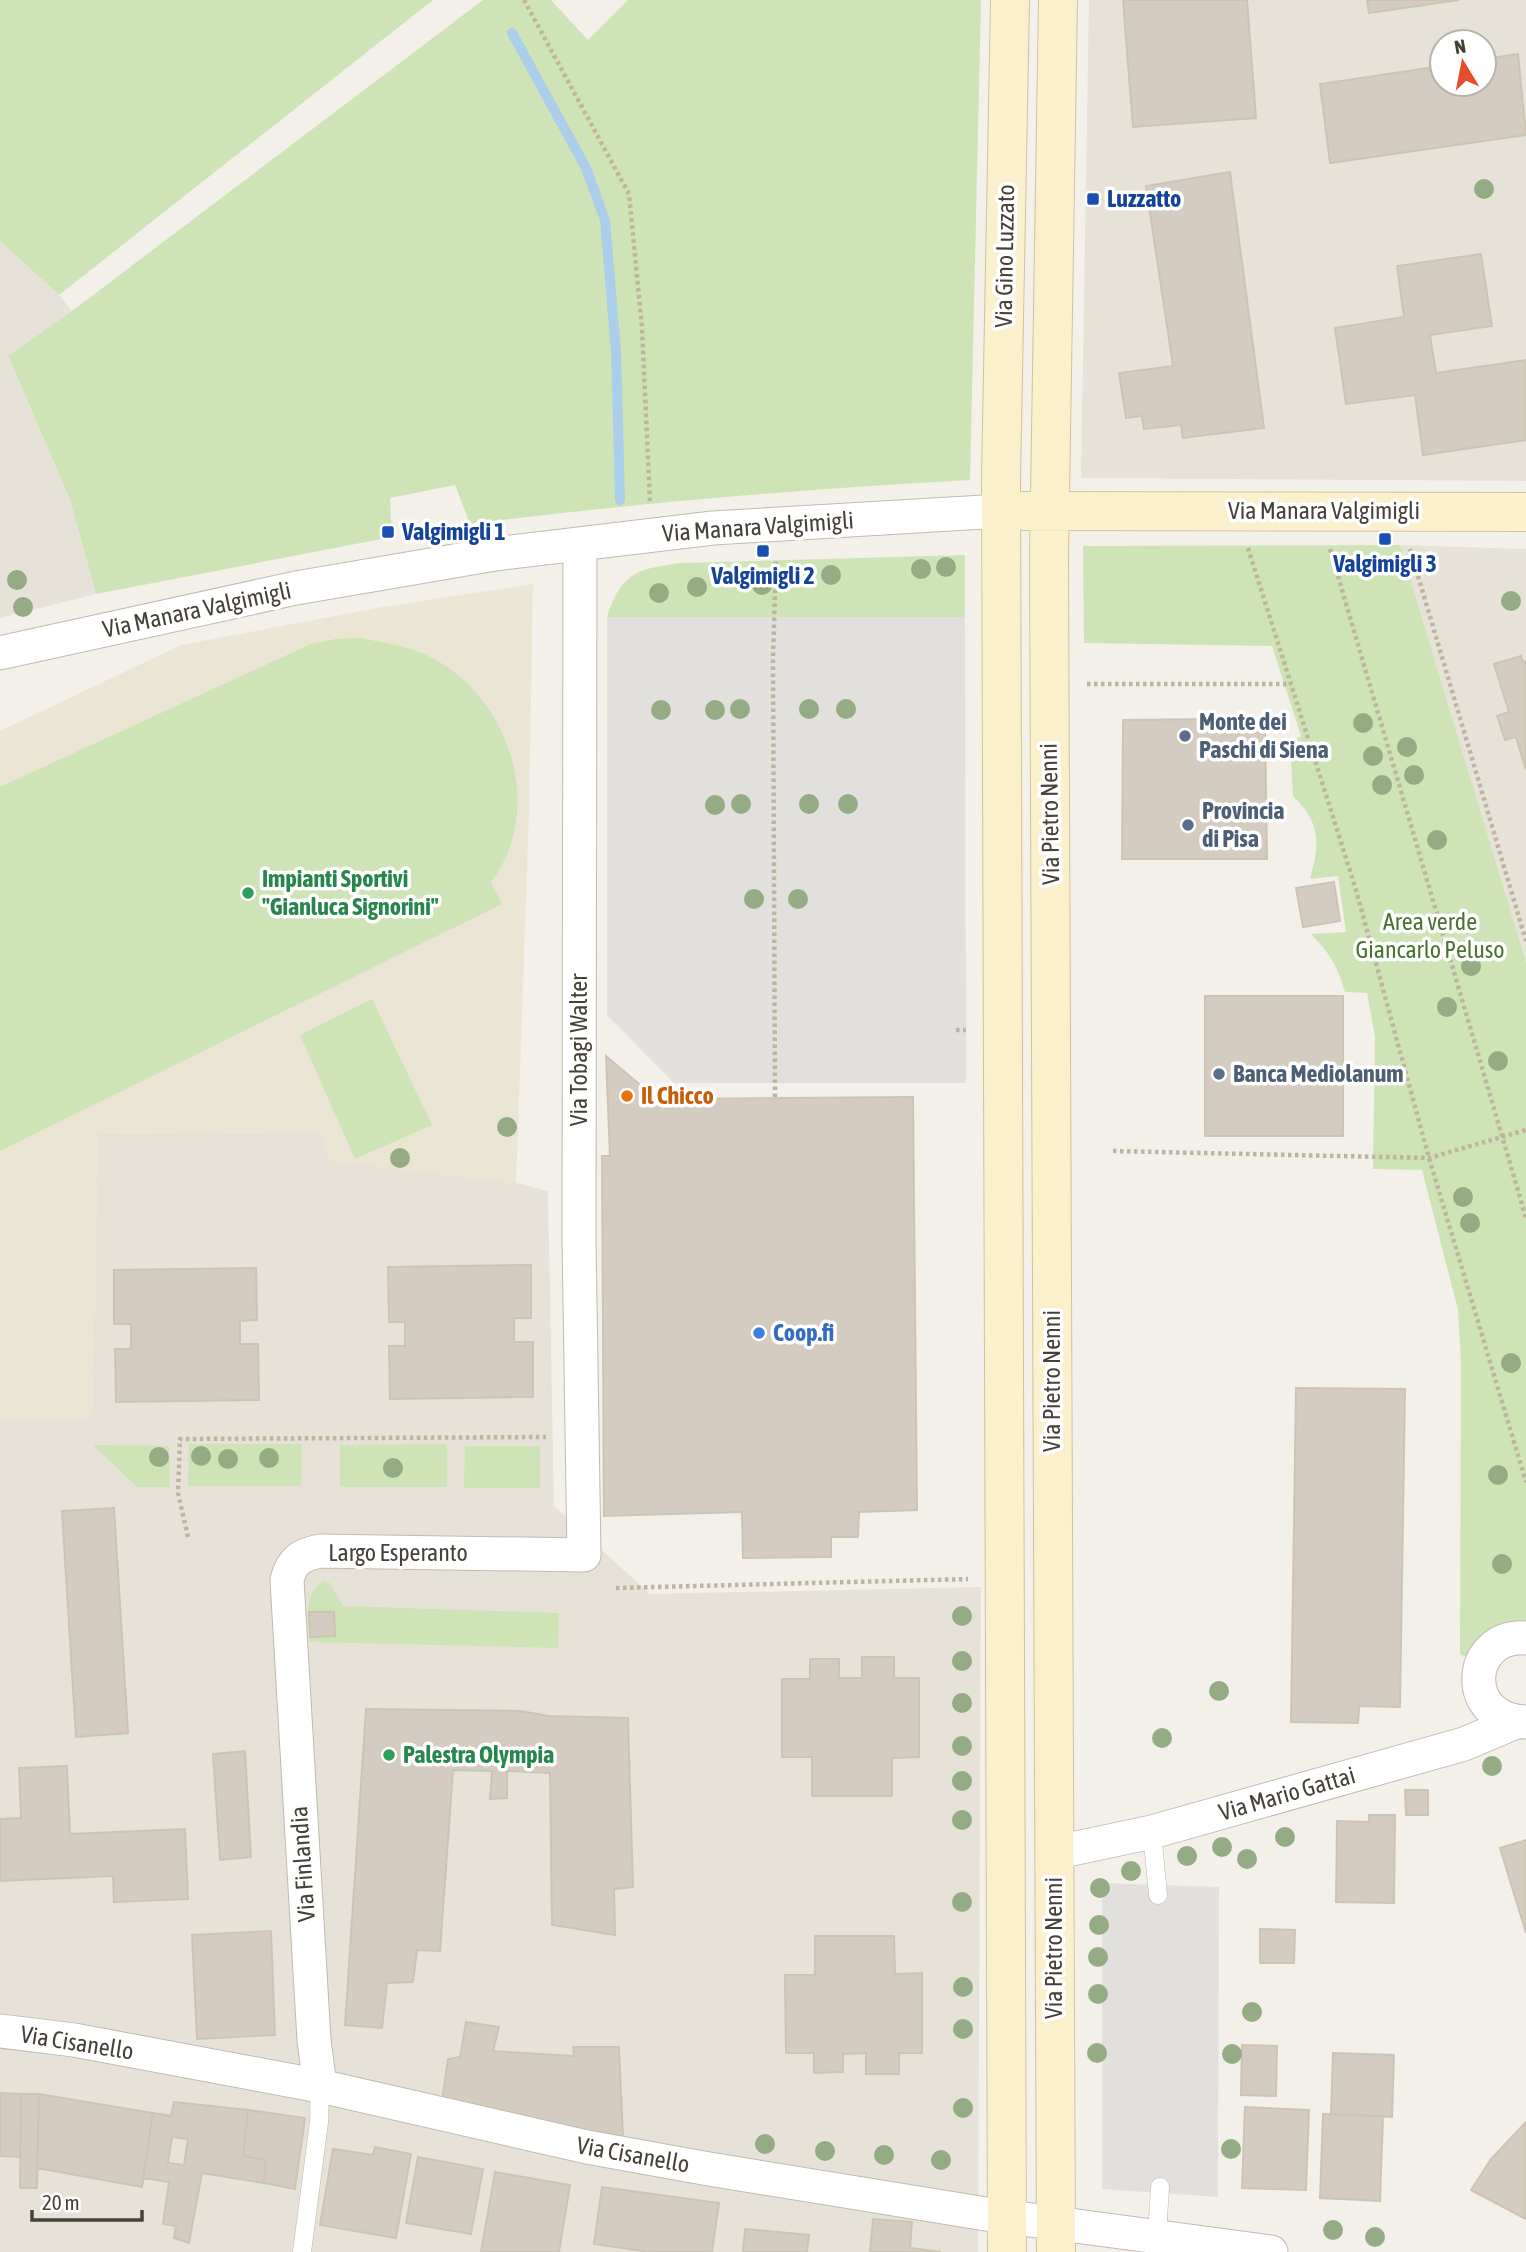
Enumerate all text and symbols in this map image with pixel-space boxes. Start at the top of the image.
north arrow [1428,28,1498,98]
text: N [1453,34,1467,58]
street label: Via Gino Luzzato [990,184,1019,328]
place label: Luzzatto [1107,185,1181,212]
marker: Luzzatto [1085,191,1101,207]
street label: Via Manara Valgimigli [1228,497,1420,524]
street label: Via Manara Valgimigli [661,506,855,547]
place label: Valgimigli 1 [401,518,506,545]
marker: Valgimigli 1 [380,524,396,540]
marker: Valgimigli 3 [1377,531,1393,547]
marker: Valgimigli 2 [755,543,771,559]
place label: Valgimigli 3 [1332,550,1437,577]
place label: Valgimigli 2 [710,562,815,589]
street label: Via Manara Valgimigli [100,576,294,643]
place label: Monte dei Paschi di Siena [1199,708,1329,763]
marker: Monte dei Paschi di Siena [1177,728,1193,744]
street label: Via Pietro Nenni [1035,743,1064,885]
place label: Provincia di Pisa [1202,797,1285,852]
marker: Provincia di Pisa [1180,817,1196,833]
place label: Impianti Sportivi "Gianluca Signorini" [262,865,439,920]
marker: Impianti Sportivi "Gianluca Signorini" [240,885,256,901]
park label: Area verde Giancarlo Peluso [1356,908,1504,963]
street label: Via Tobagi Walter [565,973,592,1126]
place label: Banca Mediolanum [1233,1060,1404,1087]
marker: Banca Mediolanum [1211,1066,1227,1082]
place label: Il Chicco [641,1082,714,1109]
marker: Il Chicco [619,1088,635,1104]
street label: Via Pietro Nenni [1038,1310,1065,1452]
place label: Coop.fi [773,1319,834,1346]
marker: Coop.fi [751,1325,767,1341]
street label: Largo Esperanto [328,1539,468,1566]
place label: Palestra Olympia [403,1741,554,1768]
marker: Palestra Olympia [381,1747,397,1763]
street label: Via Mario Gattai [1216,1761,1358,1826]
street label: Via Finlandia [285,1805,320,1923]
street label: Via Pietro Nenni [1040,1877,1067,2019]
street label: Via Cisanello [19,2020,135,2065]
street label: Via Cisanello [575,2131,692,2178]
scale bar [32,2178,142,2222]
text: 20 m [42,2190,80,2214]

